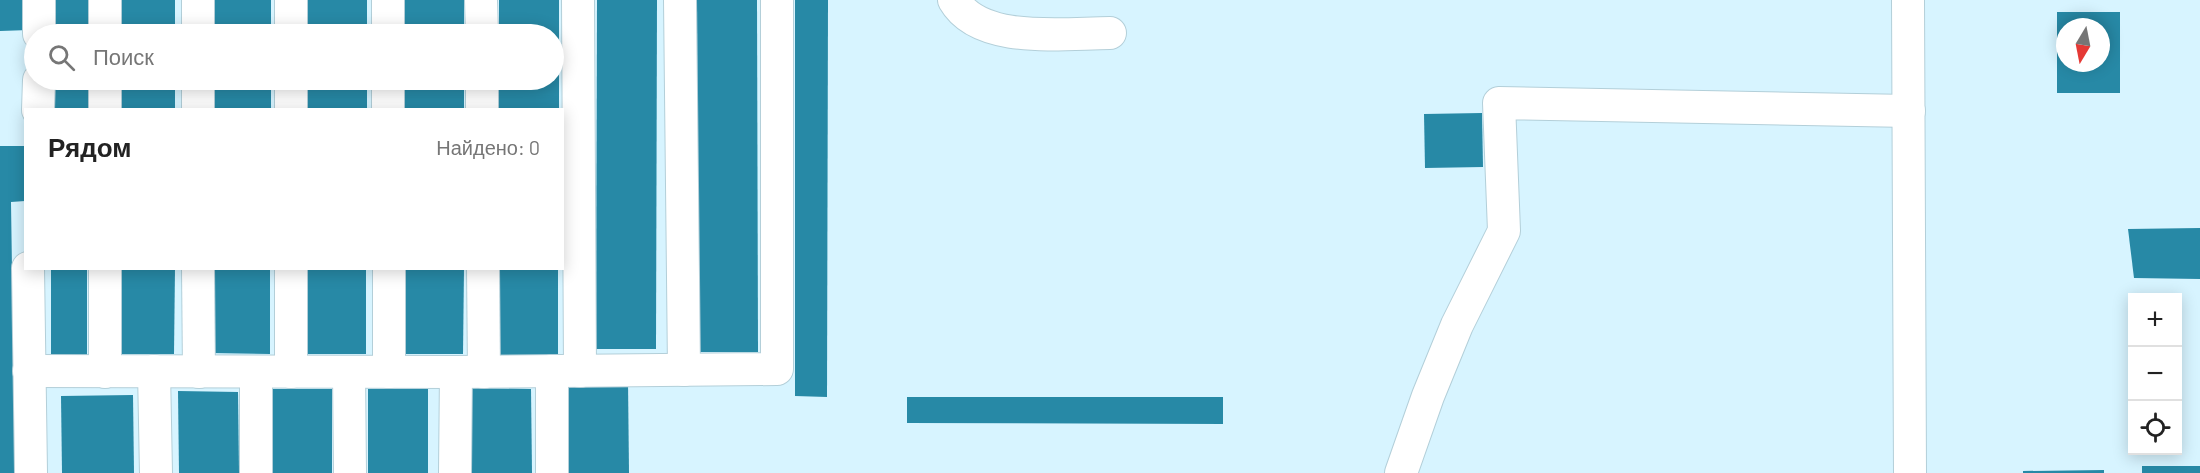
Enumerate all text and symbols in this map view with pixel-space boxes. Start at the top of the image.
north arrow [2056,18,2110,72]
search box [24,24,564,90]
icon: search [45,41,78,74]
text: Поиск [93,43,154,69]
text: Рядом [48,131,131,162]
text: Найдено: 0 [436,135,540,159]
map controls [2128,293,2182,455]
button: + [2128,293,2182,347]
button: − [2128,347,2182,401]
button: locate [2128,401,2182,455]

